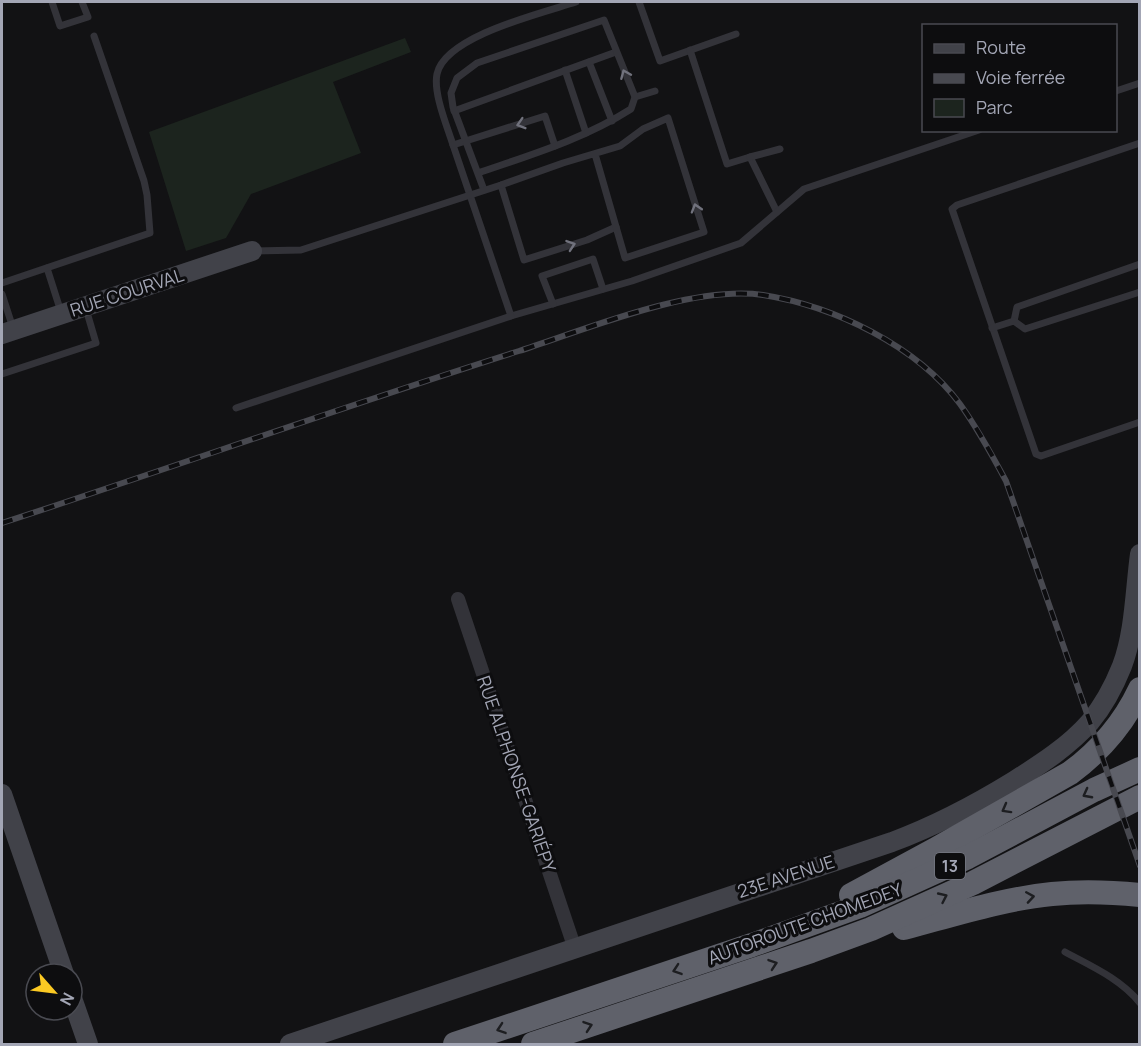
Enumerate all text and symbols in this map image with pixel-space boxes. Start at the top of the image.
legend [922,24,1117,132]
text: Route [976,35,1026,59]
text: Voie ferrée [976,65,1065,89]
one-way arrow [620,70,632,81]
text: Parc [976,95,1013,119]
one-way arrow [516,117,527,129]
one-way arrow [691,203,703,214]
one-way arrow [565,240,576,252]
street label: RUE COURVAL [67,262,186,322]
street label: RUE ALPHONSE-GARIÉPY [472,672,562,876]
one-way arrow [1082,787,1093,798]
one-way arrow [1002,802,1012,813]
street label: 23E AVENUE [734,849,837,903]
road number: 13 [935,853,965,879]
street label: AUTOROUTE CHOMEDEY [704,876,906,969]
one-way arrow [1025,891,1035,904]
one-way arrow [937,893,948,905]
one-way arrow [767,959,778,971]
north arrow [24,962,84,1022]
one-way arrow [672,963,683,975]
text: N [55,989,80,1009]
one-way arrow [582,1021,593,1033]
one-way arrow [496,1022,507,1035]

